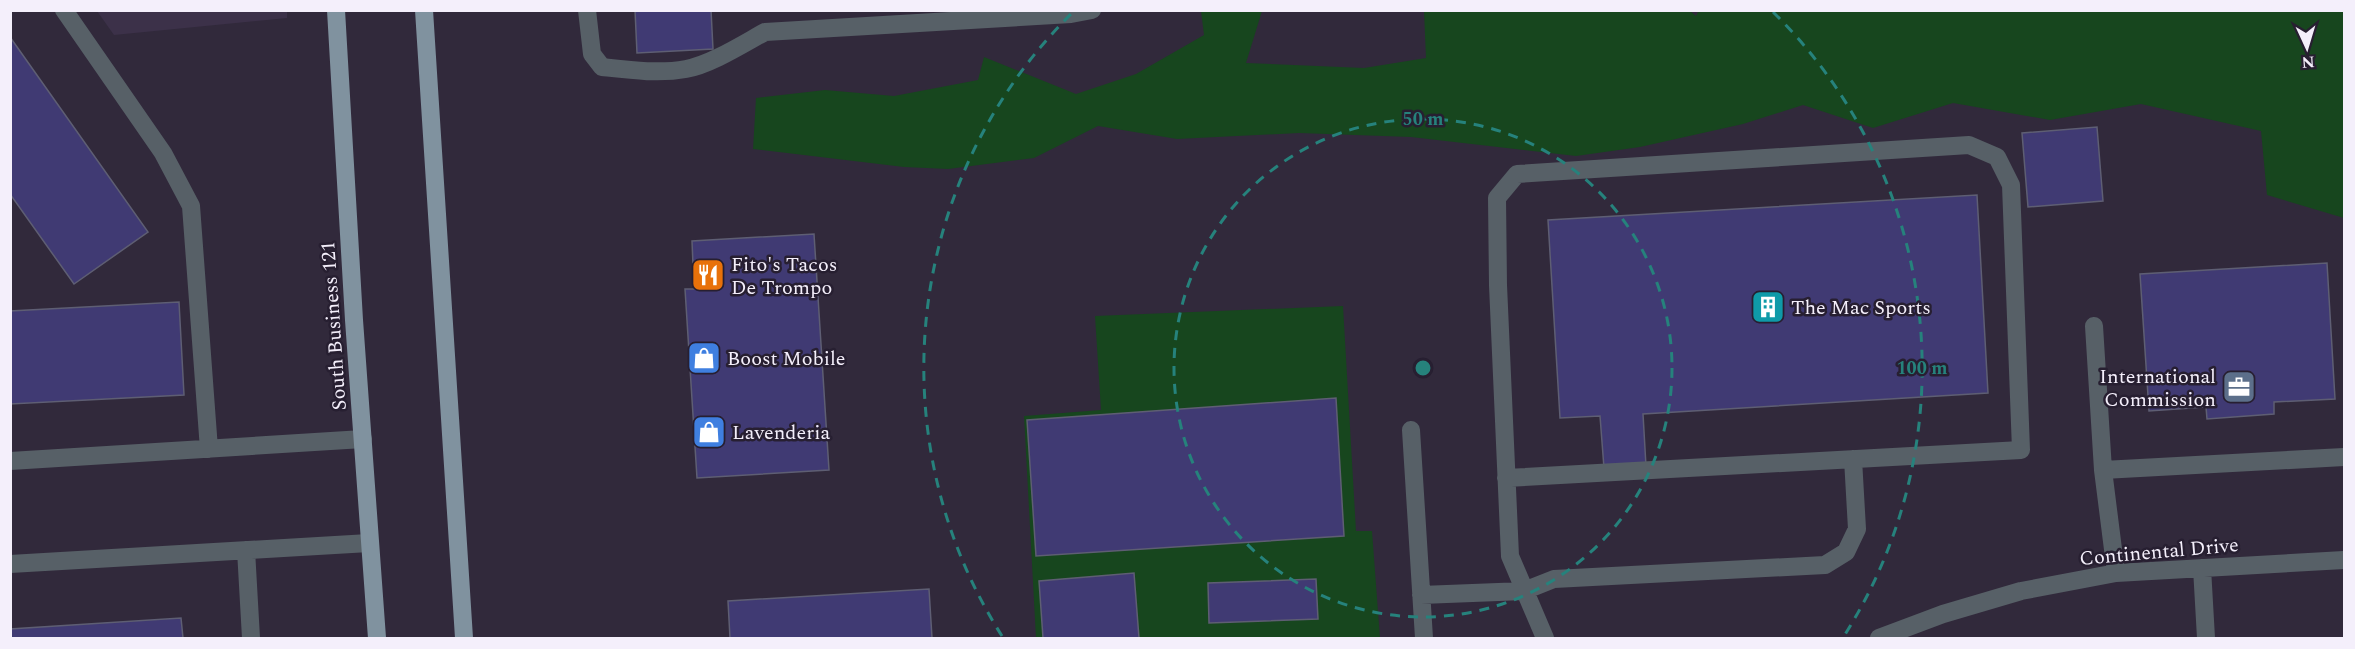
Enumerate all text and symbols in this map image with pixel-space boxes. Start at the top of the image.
north arrow [2277,18,2337,78]
text: N [2301,50,2315,74]
text: 50 m [1403,106,1443,133]
street label: South Business 121 [313,240,355,411]
place label: Fito's Tacos De Trompo [731,250,837,303]
restaurant icon: Fito's Tacos De Trompo [690,257,726,293]
building icon: The Mac Sports [1750,289,1786,325]
place label: The Mac Sports [1791,293,1931,323]
shop icon: Boost Mobile [686,340,722,376]
place label: Boost Mobile [727,344,845,374]
text: 100 m [1896,355,1948,382]
centre of rings [1413,358,1433,378]
place label: International Commission [2099,362,2216,415]
office icon: International Commission [2221,369,2257,405]
shop icon: Lavenderia [691,414,727,450]
place label: Lavenderia [732,418,830,448]
street label: Continental Drive [2078,530,2240,574]

